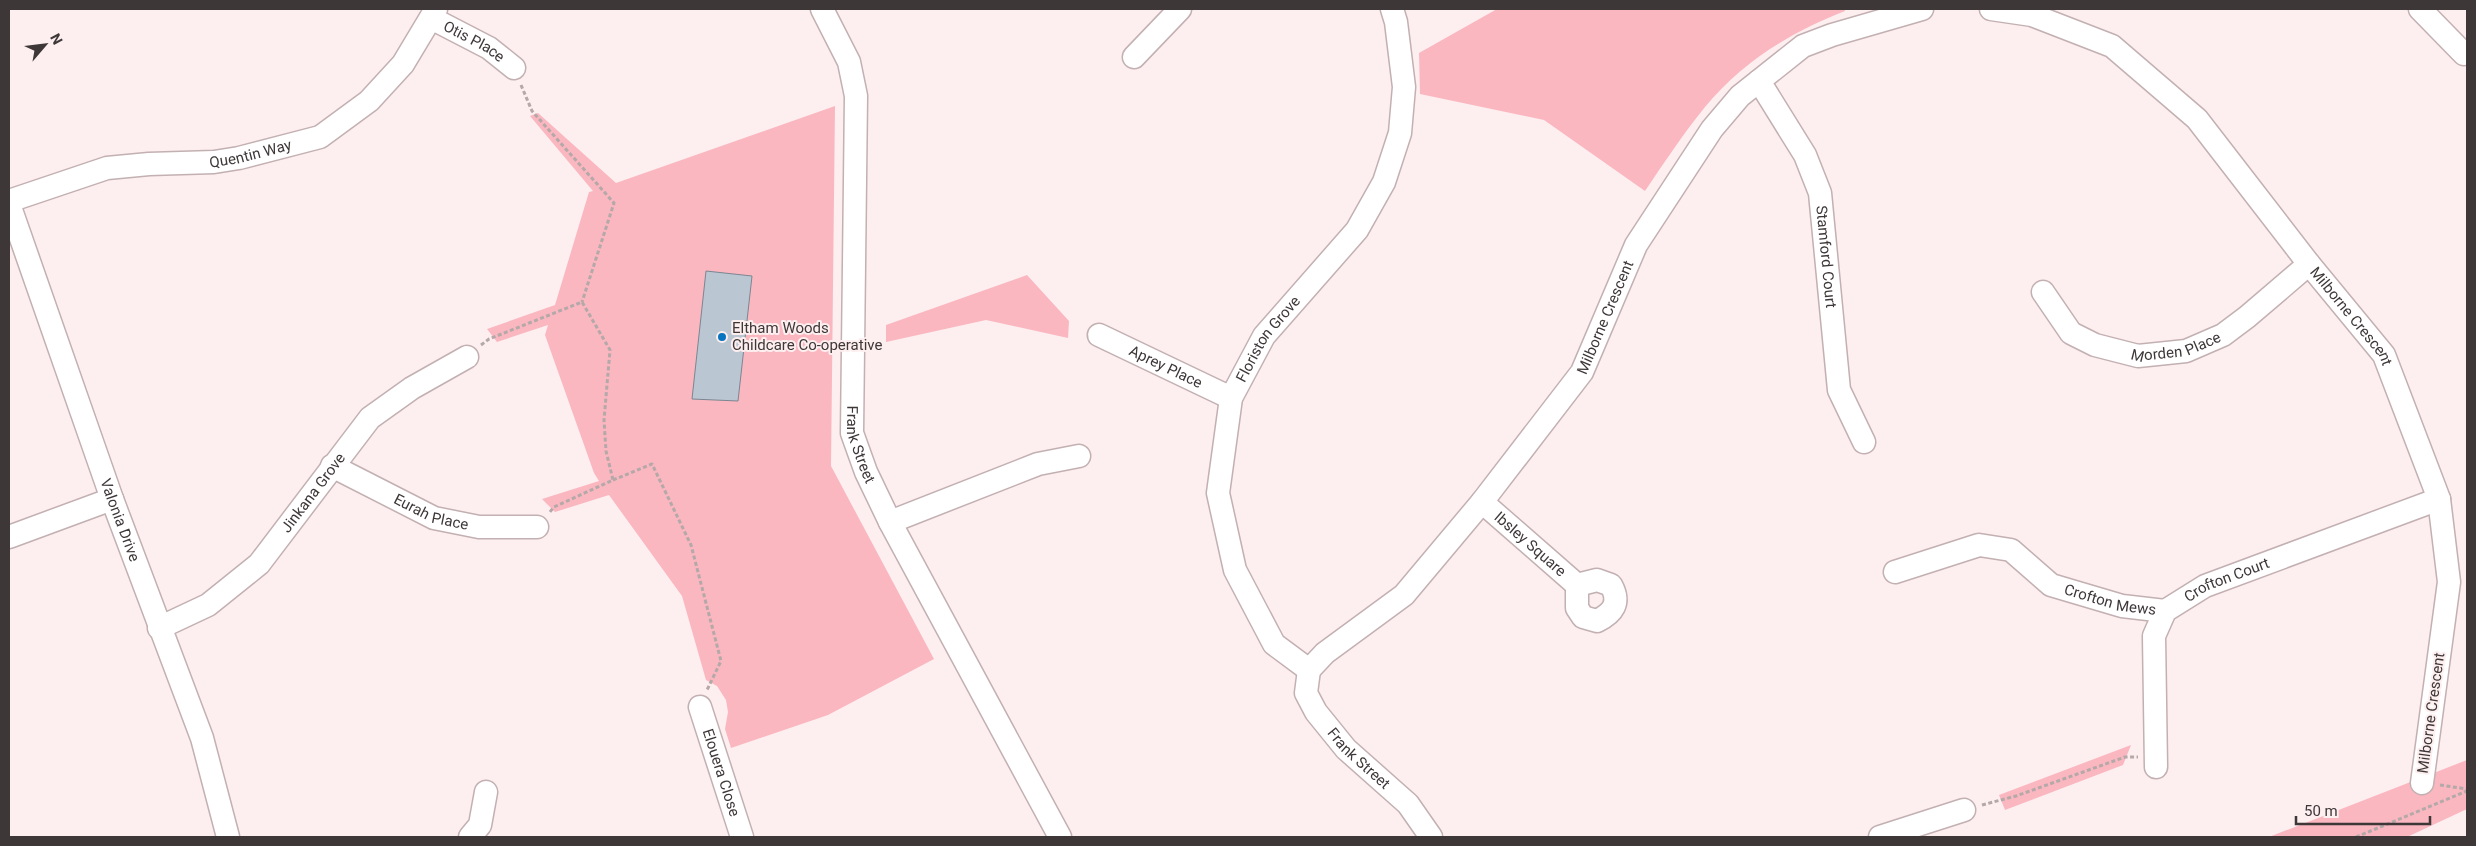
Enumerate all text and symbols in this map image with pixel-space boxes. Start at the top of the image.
street label: Otis Place [440,17,508,66]
north arrow [20,20,70,70]
text: N [47,31,66,47]
street label: Quentin Way [208,136,293,172]
street label: Stamford Court [1812,205,1840,309]
street label: Milborne Crescent [1573,258,1637,377]
street label: Milborne Crescent [2306,263,2396,368]
street label: Floriston Grove [1232,292,1304,385]
place label: Eltham Woods Childcare Co-operative [732,319,882,354]
street label: Morden Place [2129,328,2224,366]
marker: Eltham Woods Childcare Co-operative [716,331,728,343]
street label: Aprey Place [1126,342,1205,392]
street label: Frank Street [843,405,879,486]
street label: Jinkana Grove [277,450,349,536]
street label: Valonia Drive [97,476,144,564]
street label: Eurah Place [391,490,470,534]
street label: Ibsley Square [1491,508,1570,580]
street label: Crofton Court [2181,554,2272,606]
street label: Crofton Mews [2062,580,2157,619]
street label: Milborne Crescent [2414,651,2448,775]
street label: Frank Street [1324,724,1394,793]
street label: Elouera Close [699,726,744,819]
scale bar [2296,794,2430,826]
text: 50 m [2304,802,2338,820]

